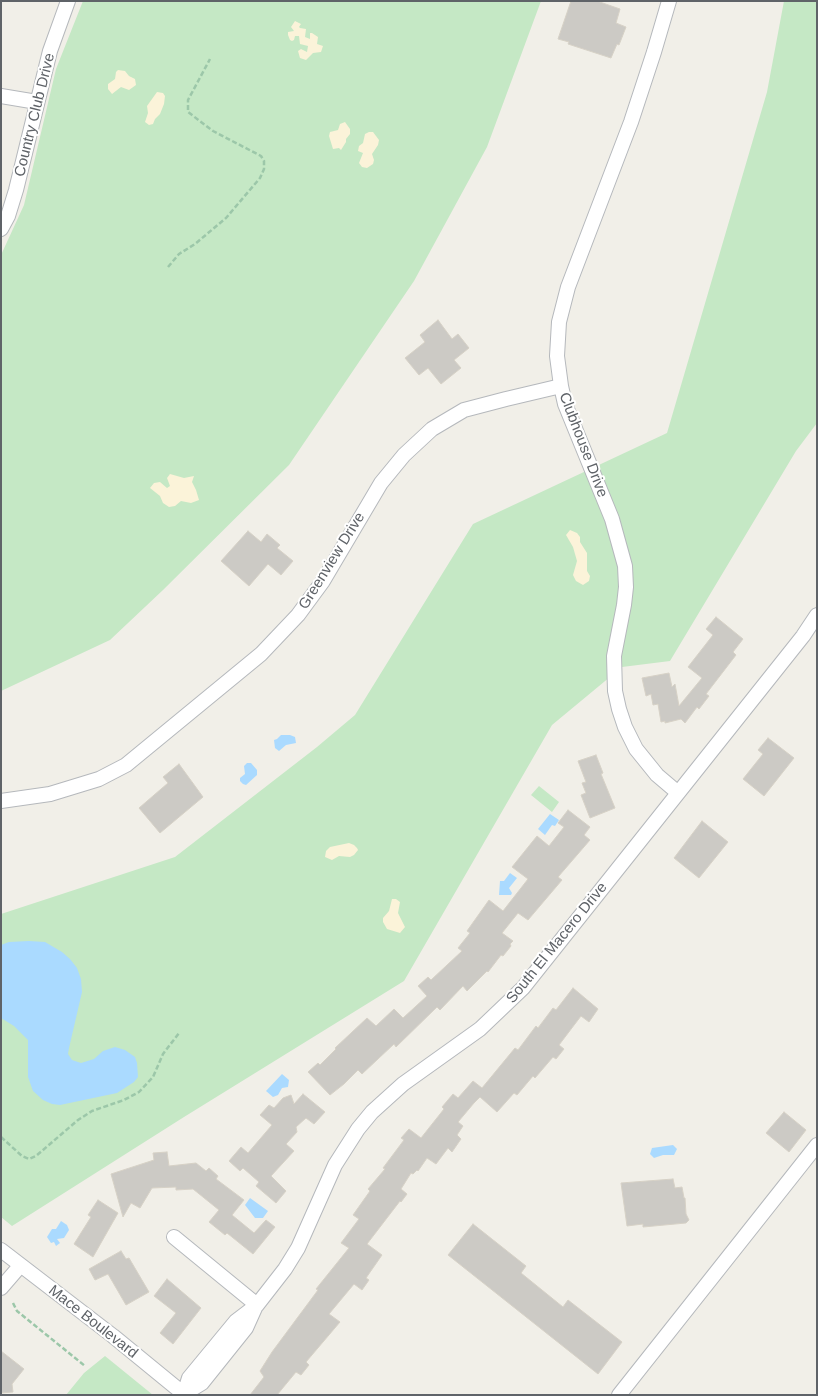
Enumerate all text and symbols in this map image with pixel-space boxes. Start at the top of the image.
street label: Country Club Drive [11,51,59,179]
street label: Clubhouse Drive [555,390,611,500]
street label: Greenview Drive [295,509,369,613]
street label: South El Macero Drive [503,879,611,1007]
street label: Mace Boulevard [45,1282,141,1362]

